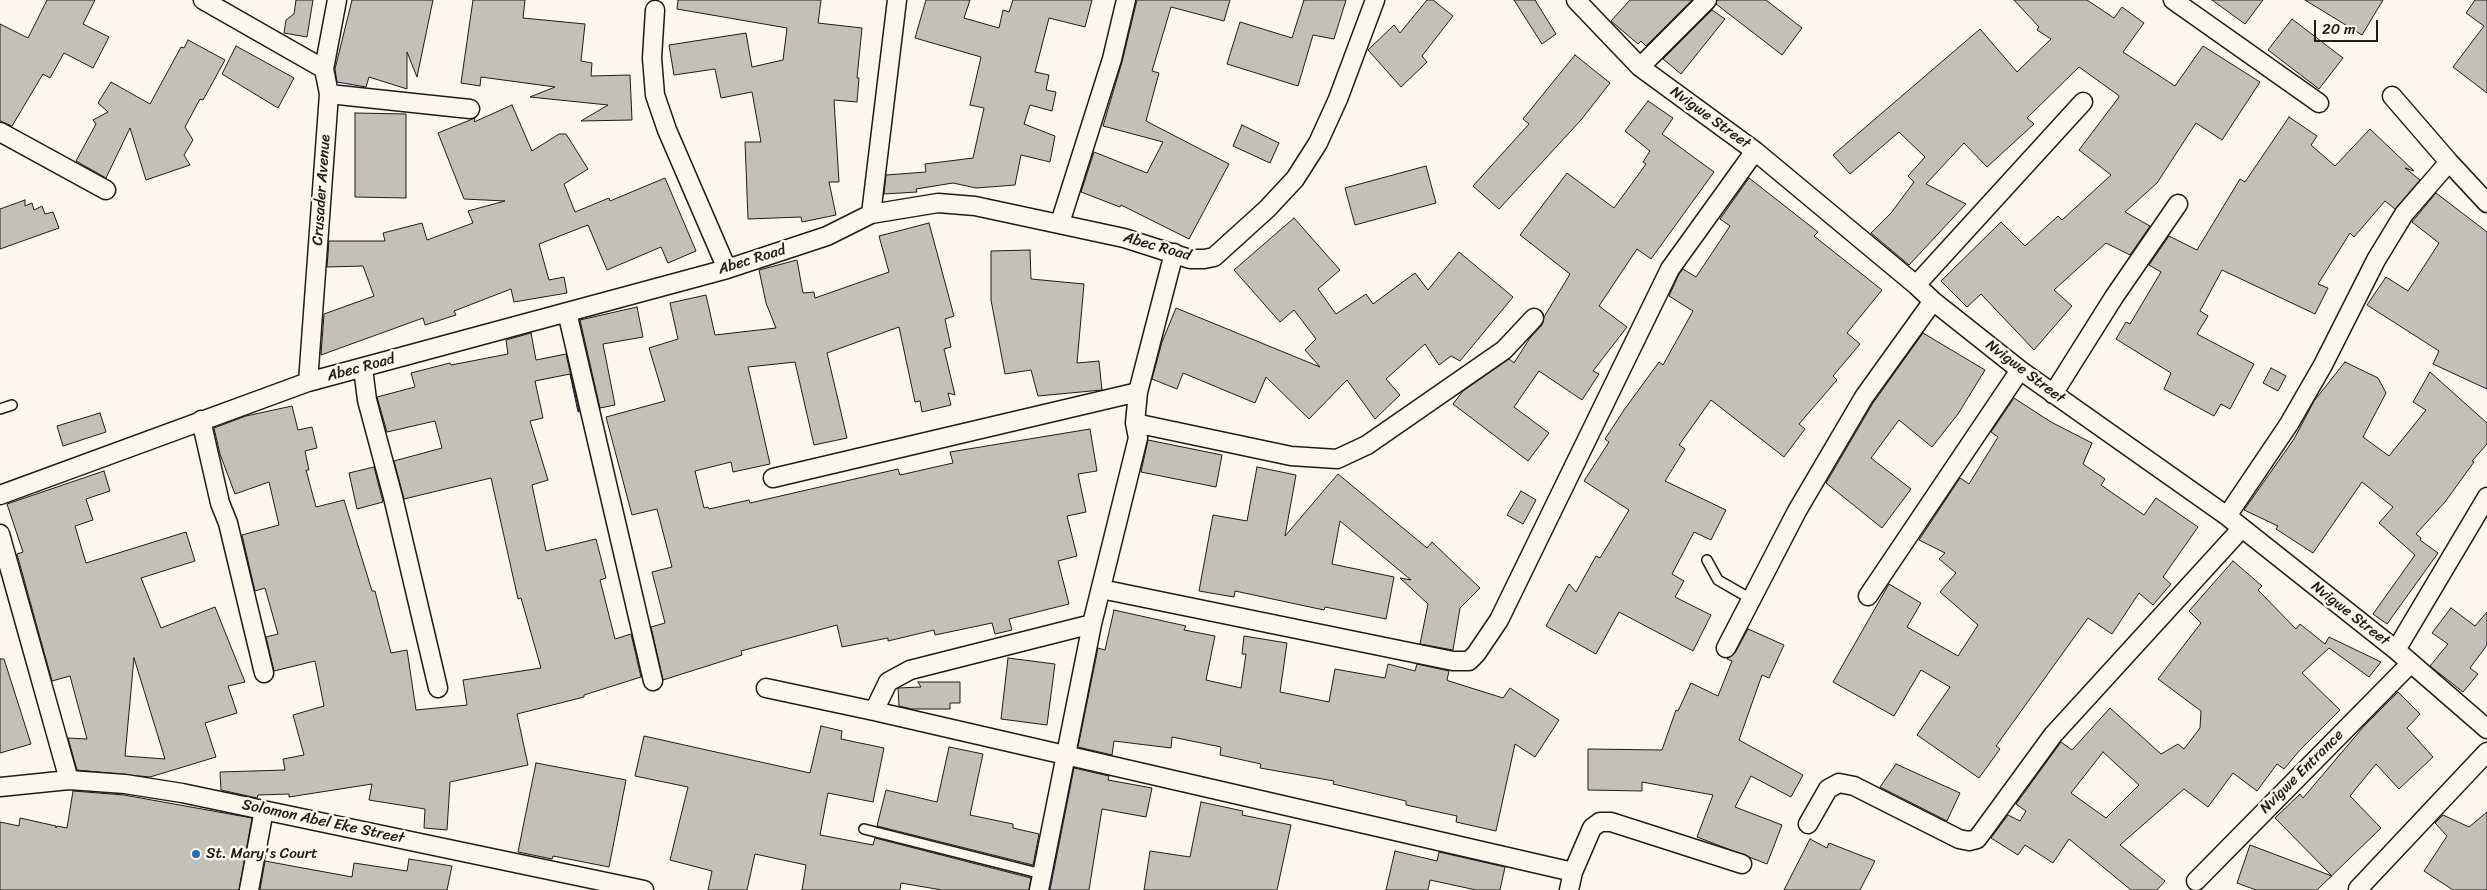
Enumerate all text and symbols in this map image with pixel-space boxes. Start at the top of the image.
scale bar [2317,10,2381,42]
text: 20 m [2322,16,2356,42]
street label: Nvigwe Street [1666,83,1754,153]
street label: Crusader Avenue [309,134,335,246]
street label: Abec Road [1121,229,1193,265]
street label: Abec Road [716,241,788,279]
street label: Nvigwe Street [1982,336,2068,408]
street label: Abec Road [325,350,397,386]
street label: Nvigwe Street [2307,578,2393,650]
street label: Nvigwe Entrance [2256,726,2348,818]
street label: Solomon Abel Eke Street [240,796,406,848]
place label: St. Mary's Court [206,845,318,863]
marker: St. Mary's Court [190,848,202,860]

